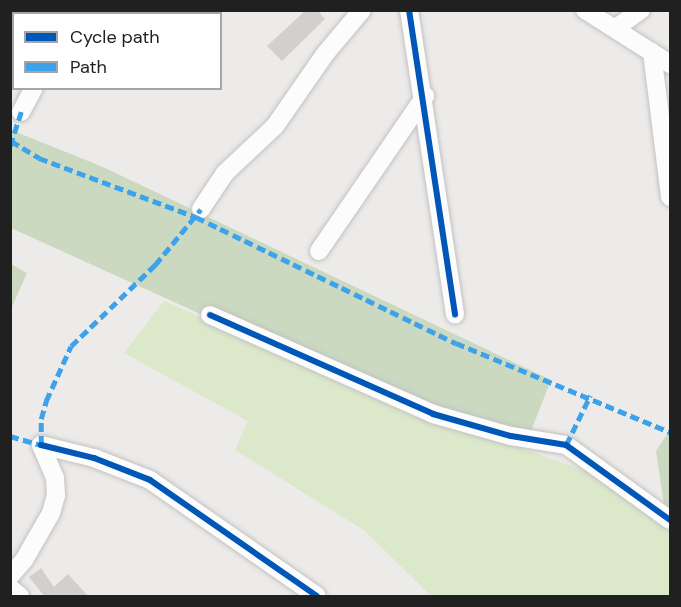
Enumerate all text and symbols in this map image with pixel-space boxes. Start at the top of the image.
legend [12,12,222,90]
text: Cycle path [70,25,160,49]
text: Path [70,55,107,79]

